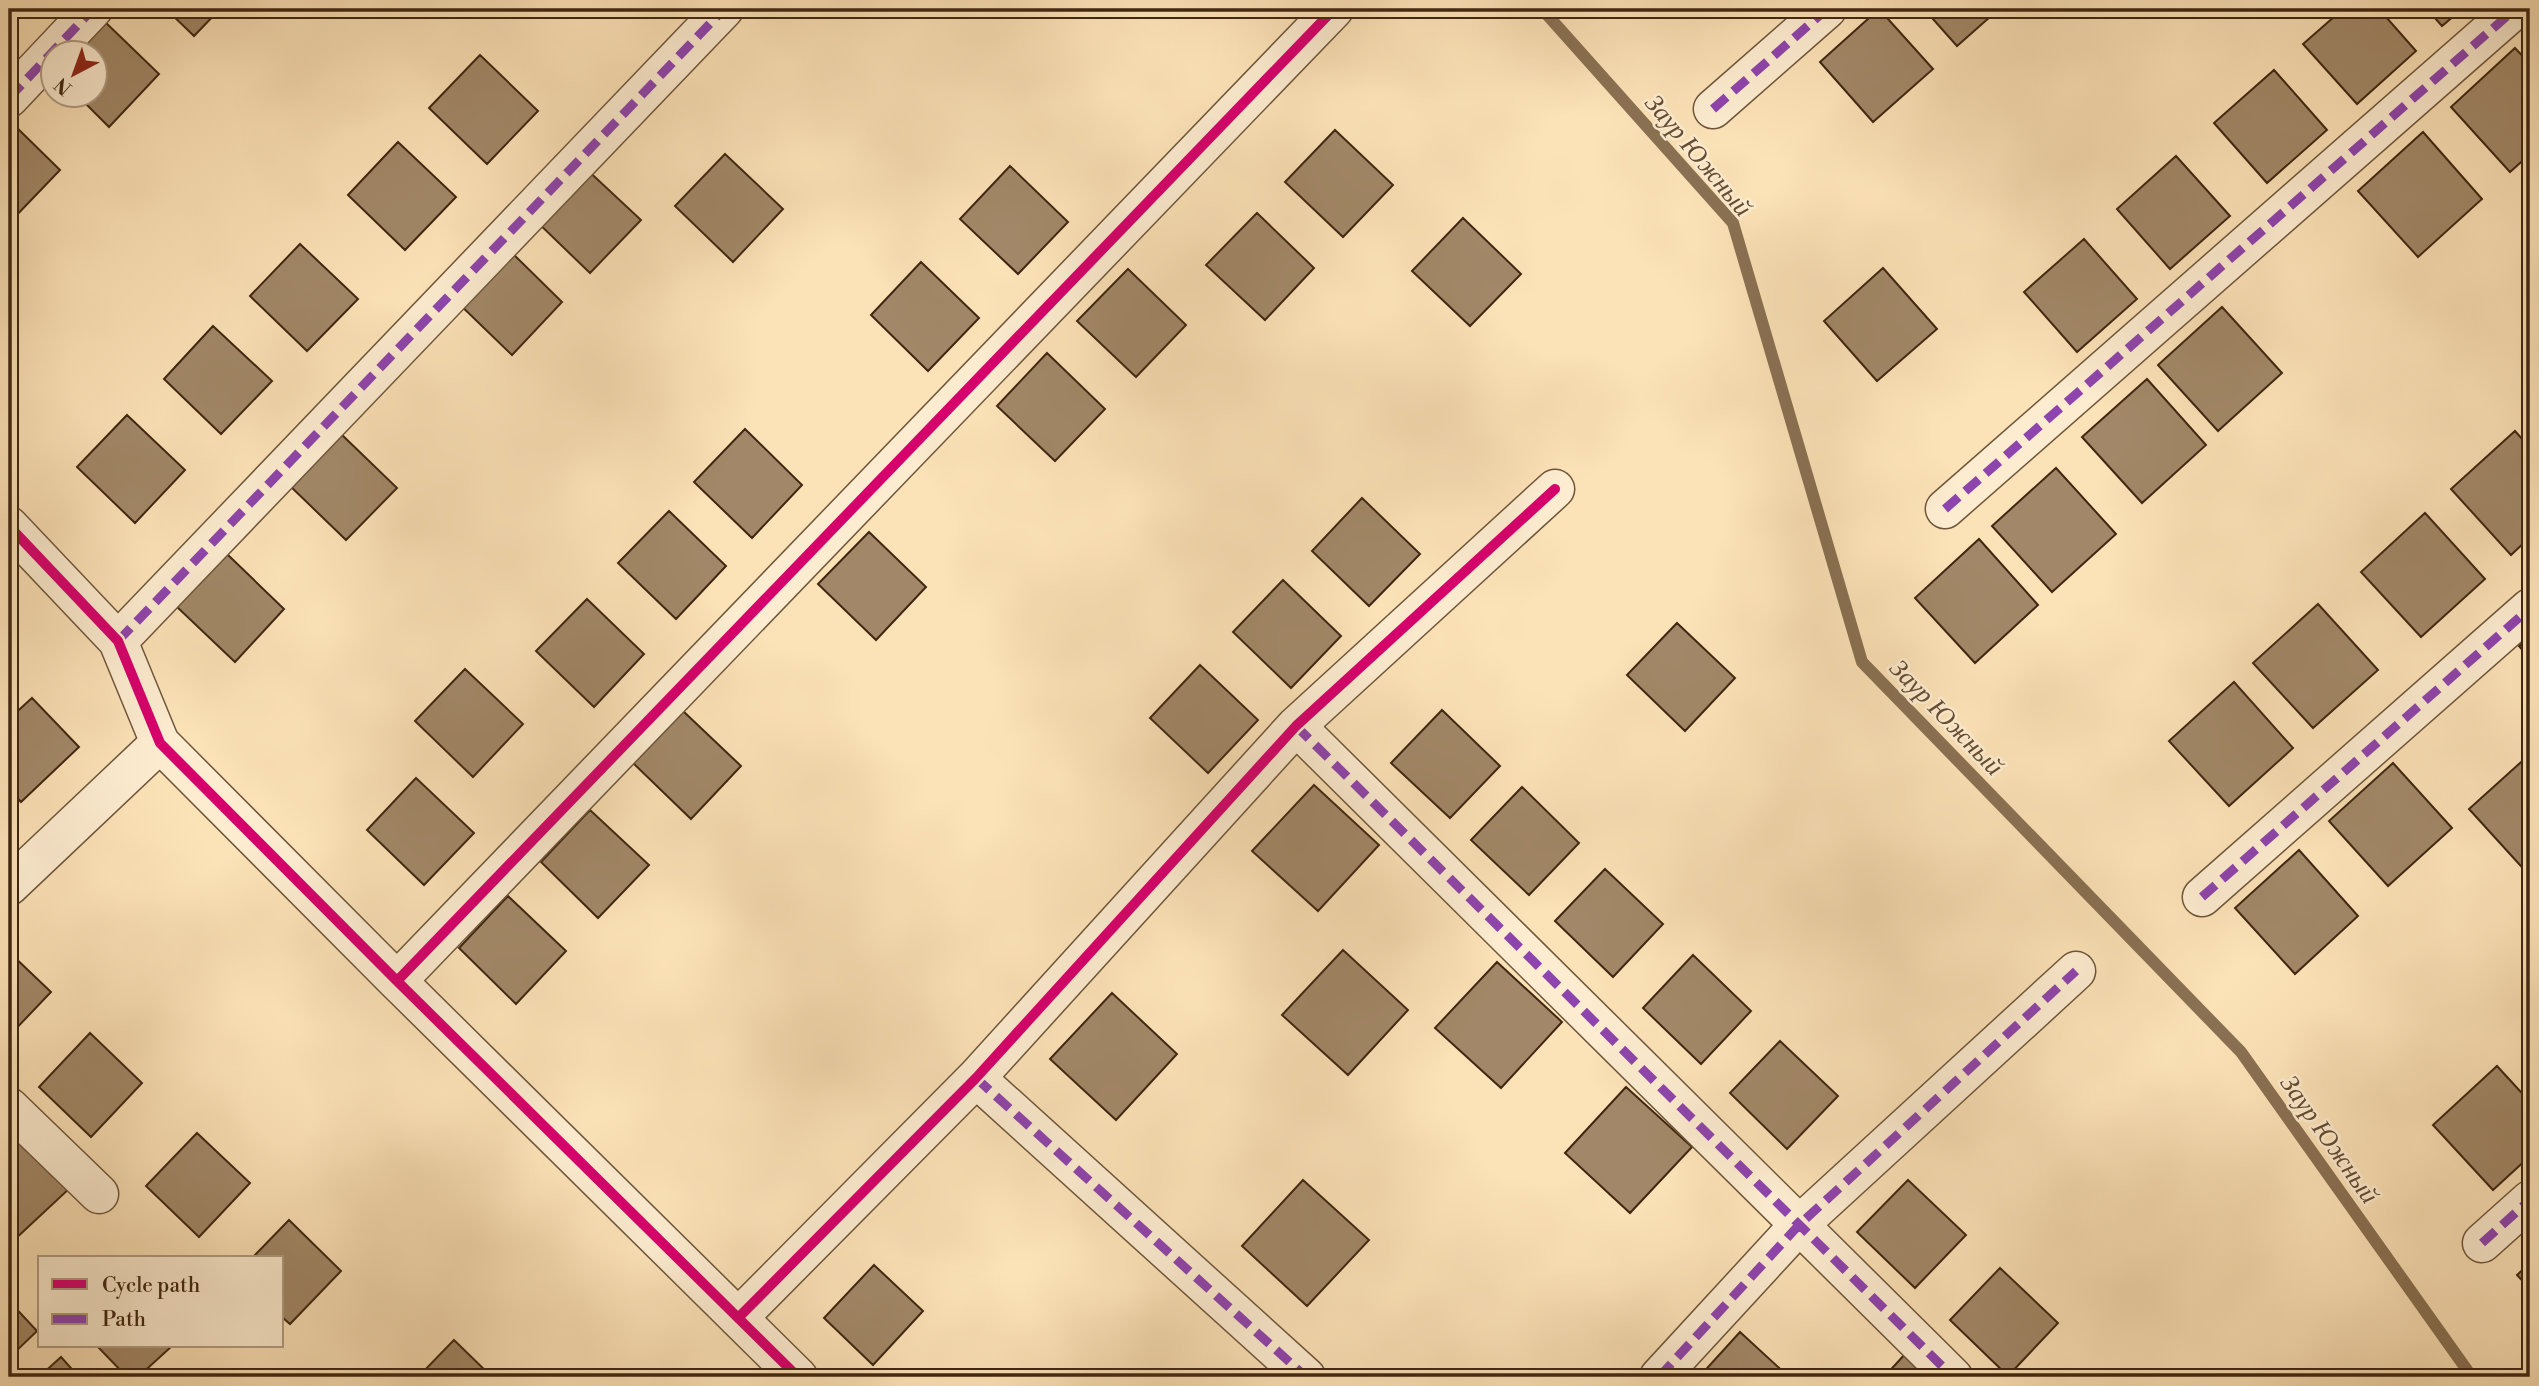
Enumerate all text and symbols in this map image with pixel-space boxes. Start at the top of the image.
north arrow [38,38,108,108]
text: N [50,72,77,100]
water label: Заур Южный [1638,88,1759,223]
water label: Заур Южный [1883,653,2010,783]
water label: Заур Южный [2273,1069,2385,1210]
legend [38,1256,284,1348]
text: Cycle path [102,1273,201,1299]
text: Path [102,1307,147,1333]

